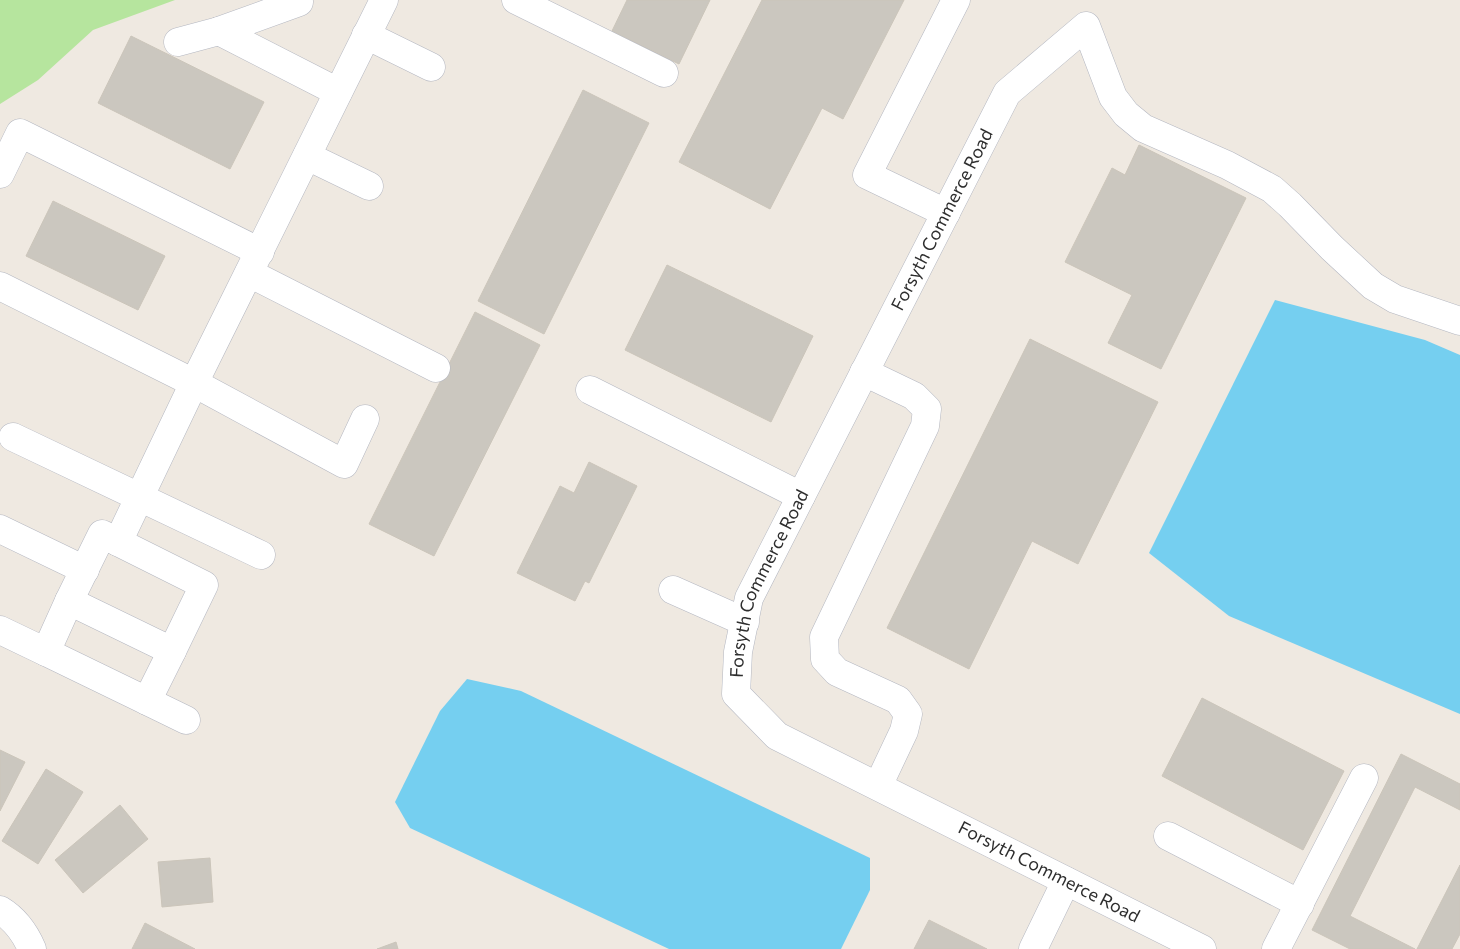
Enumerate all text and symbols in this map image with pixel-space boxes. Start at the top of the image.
street label: Forsyth Commerce Road [886,125,997,314]
street label: Forsyth Commerce Road [725,485,813,678]
street label: Forsyth Commerce Road [955,816,1144,926]

